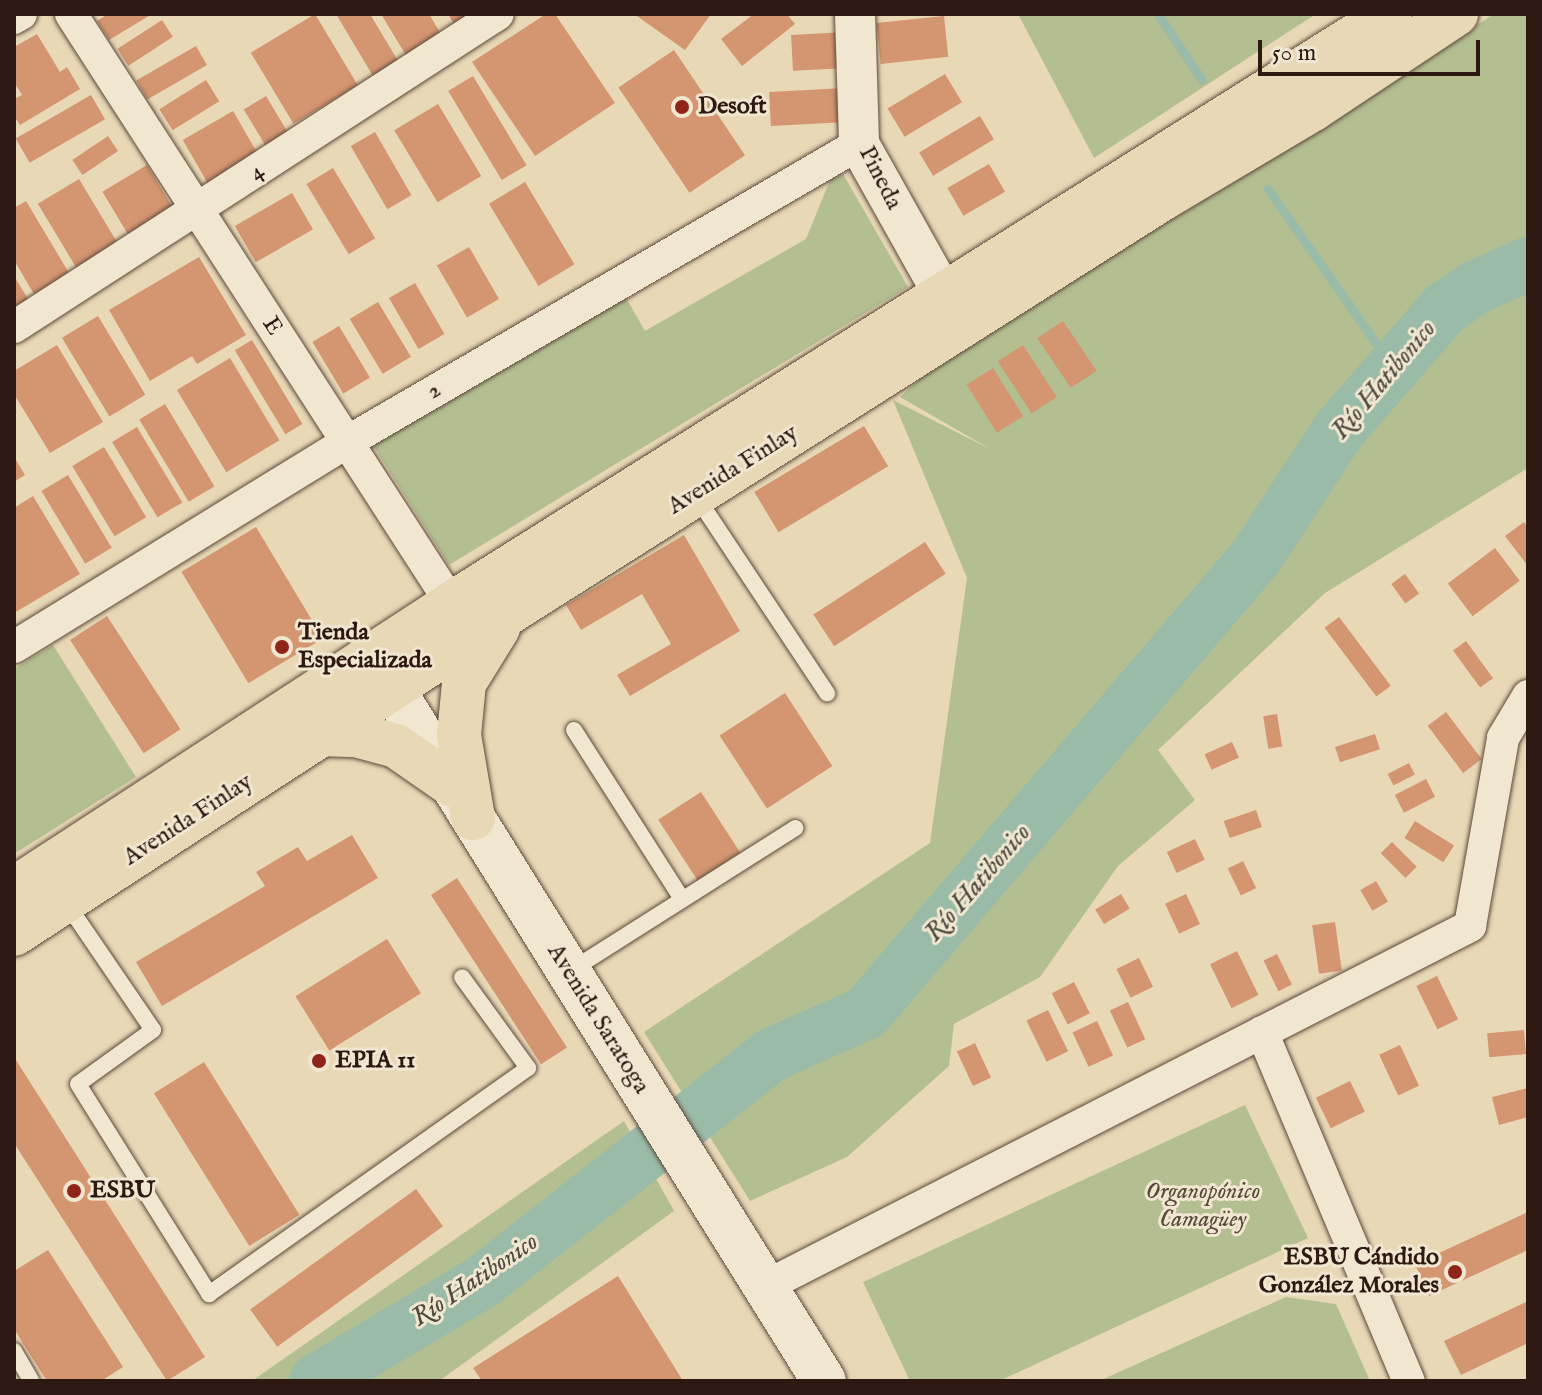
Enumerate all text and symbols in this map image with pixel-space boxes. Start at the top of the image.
scale bar [1262,24,1484,74]
text: 50 m [1272,38,1316,69]
place label: Desoft [698,93,767,121]
marker: Desoft [673,98,691,116]
street label: Pineda [852,141,908,215]
street label: 4 [244,157,270,187]
street label: E [255,311,289,341]
water label: Río Hatibonico [1325,314,1443,446]
street label: 2 [422,376,446,406]
street label: Avenida Finlay [663,419,803,521]
place label: Tienda Especializada [298,619,432,675]
marker: Tienda Especializada [273,638,291,656]
street label: Avenida Finlay [118,768,258,872]
water label: Río Hatibonico [918,818,1038,948]
street label: Avenida Saratoga [540,939,656,1099]
place label: EPIA 11 [335,1047,415,1075]
marker: EPIA 11 [310,1052,328,1070]
place label: ESBU [90,1177,155,1205]
park label: Organopónico Camagüey [1146,1178,1260,1234]
marker: ESBU [65,1182,83,1200]
water label: Río Hatibonico [406,1226,544,1334]
place label: ESBU Cándido González Morales [1259,1244,1439,1300]
marker: ESBU Cándido González Morales [1446,1263,1464,1281]

